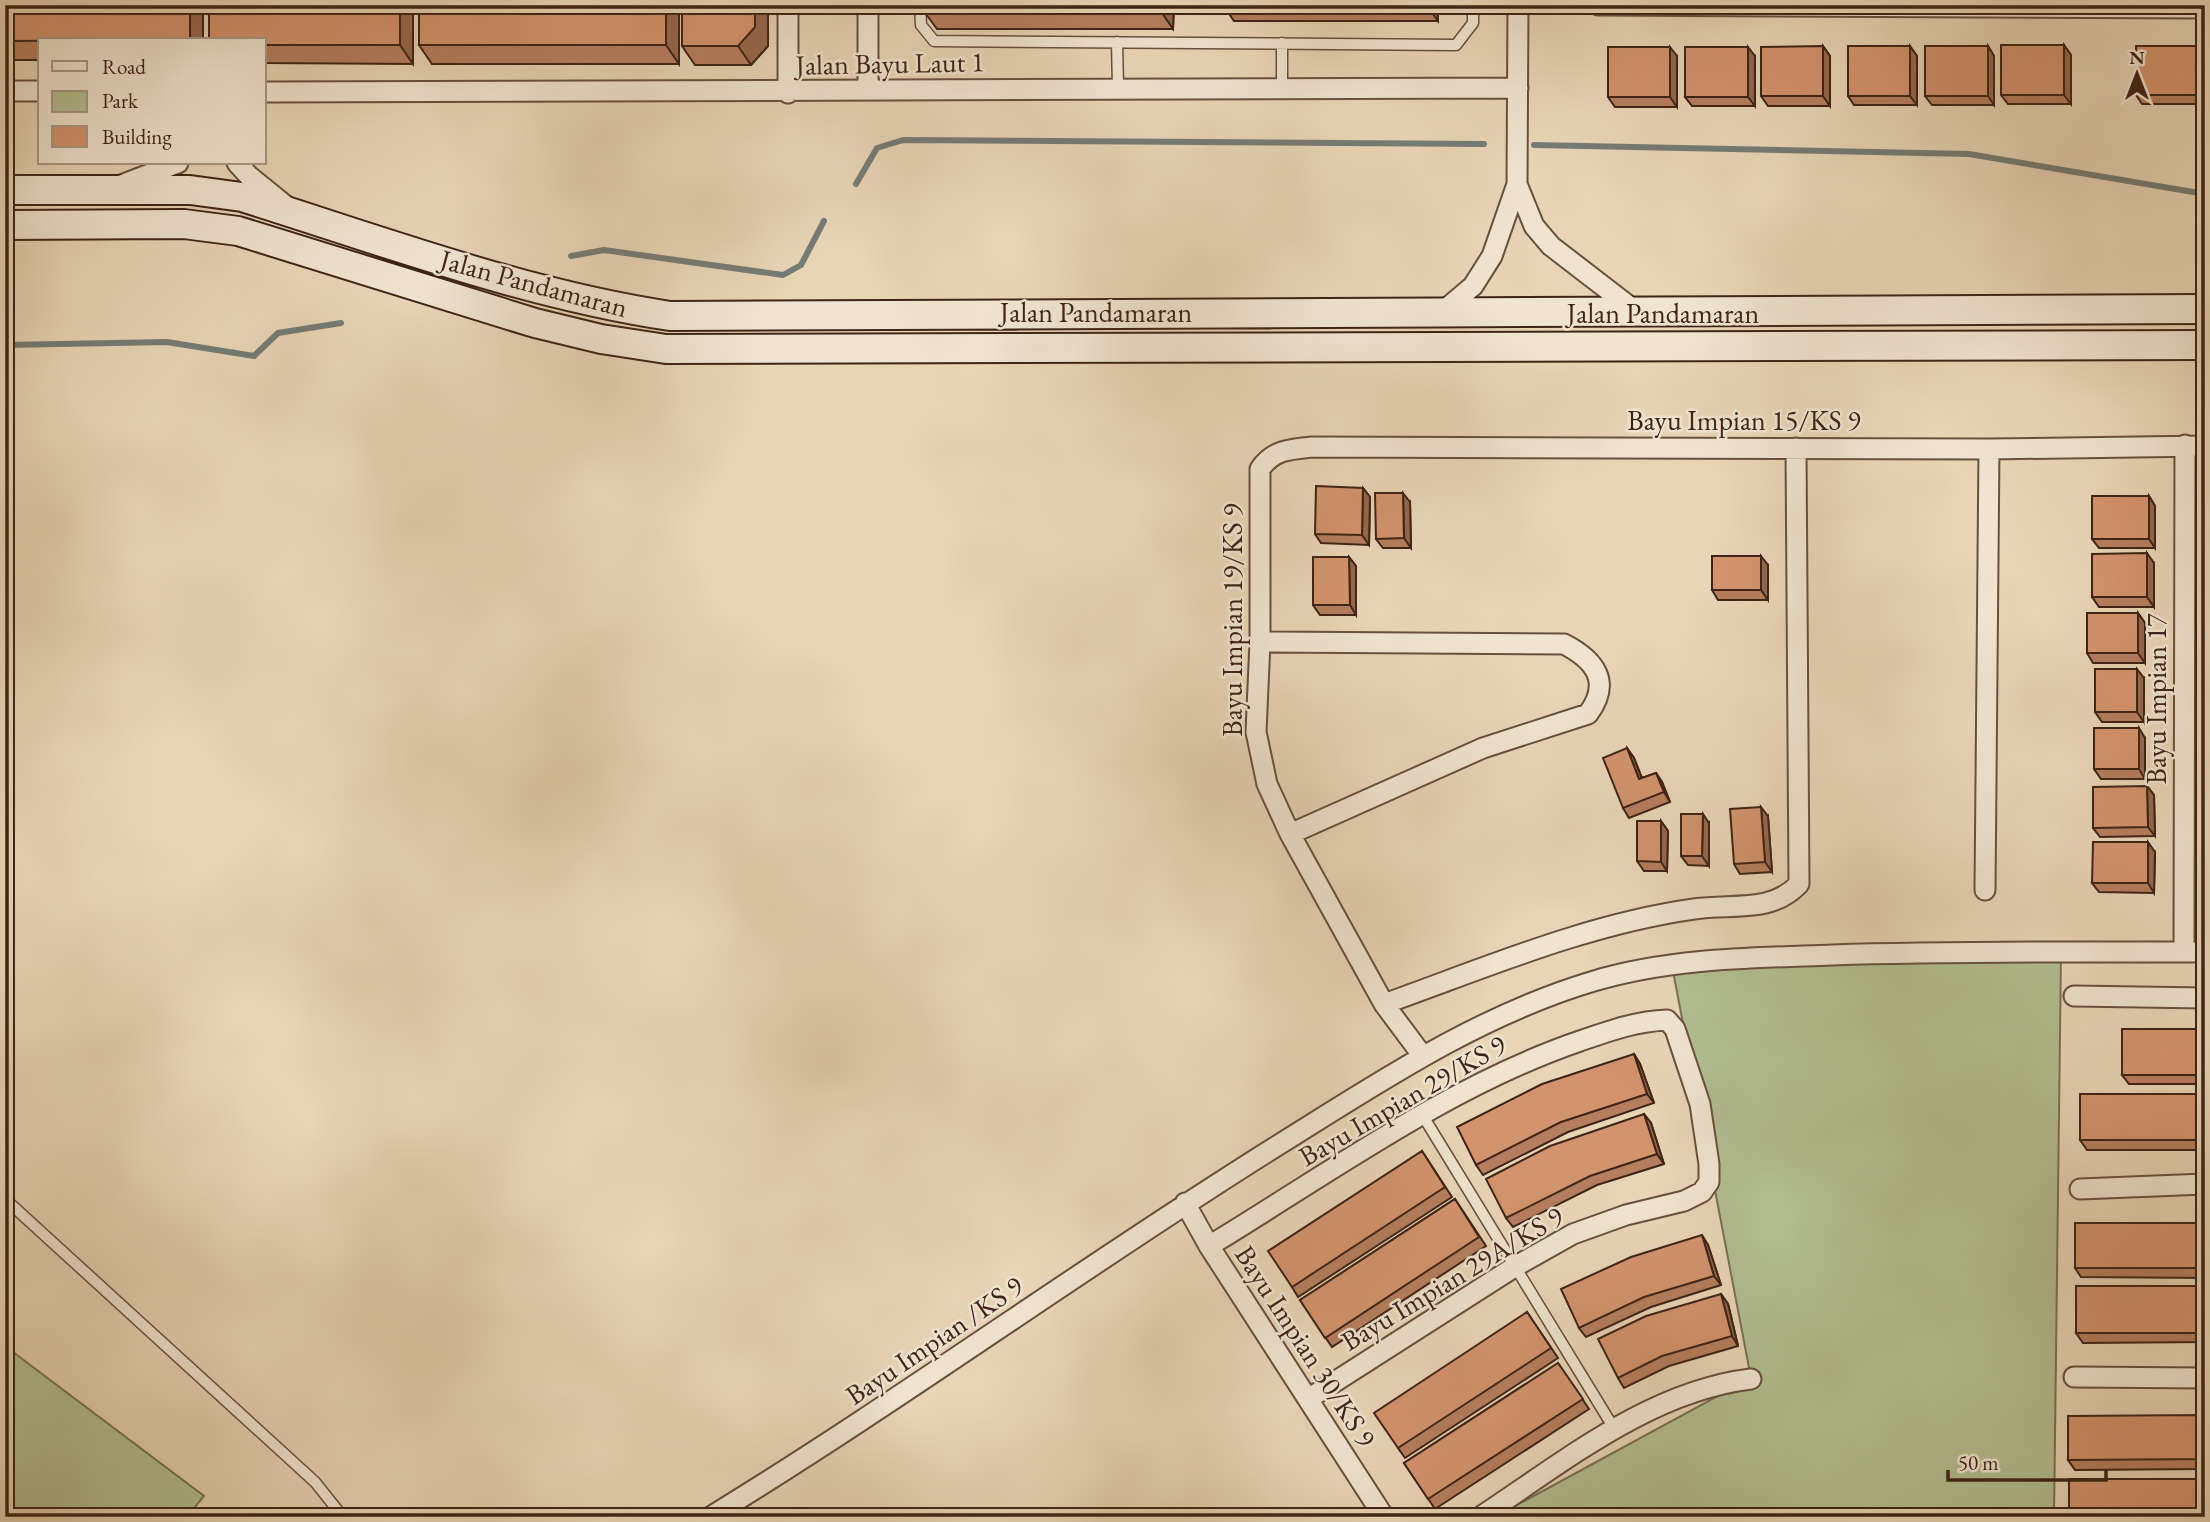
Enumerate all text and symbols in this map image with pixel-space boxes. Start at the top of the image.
legend [38,38,266,164]
north arrow [2102,38,2172,108]
street label: Jalan Bayu Laut 1 [793,43,985,83]
text: N [2129,45,2145,70]
text: Road [102,53,146,80]
text: Park [102,87,139,114]
text: Building [102,123,172,150]
street label: Jalan Pandamaran [434,240,632,325]
street label: Jalan Pandamaran [998,294,1193,330]
street label: Jalan Pandamaran [1565,295,1760,331]
street label: Bayu Impian 15/KS 9 [1627,402,1861,438]
street label: Bayu Impian 19/KS 9 [1214,503,1250,737]
street label: Bayu Impian 17 [2138,613,2174,785]
street label: Bayu Impian 29/KS 9 [1292,1026,1512,1174]
street label: Bayu Impian 29A/KS 9 [1334,1197,1570,1359]
street label: Bayu Impian 30/KS 9 [1227,1238,1385,1454]
street label: Bayu Impian /KS 9 [838,1267,1030,1413]
scale bar [1948,1438,2105,1482]
text: 50 m [1958,1449,1999,1476]

